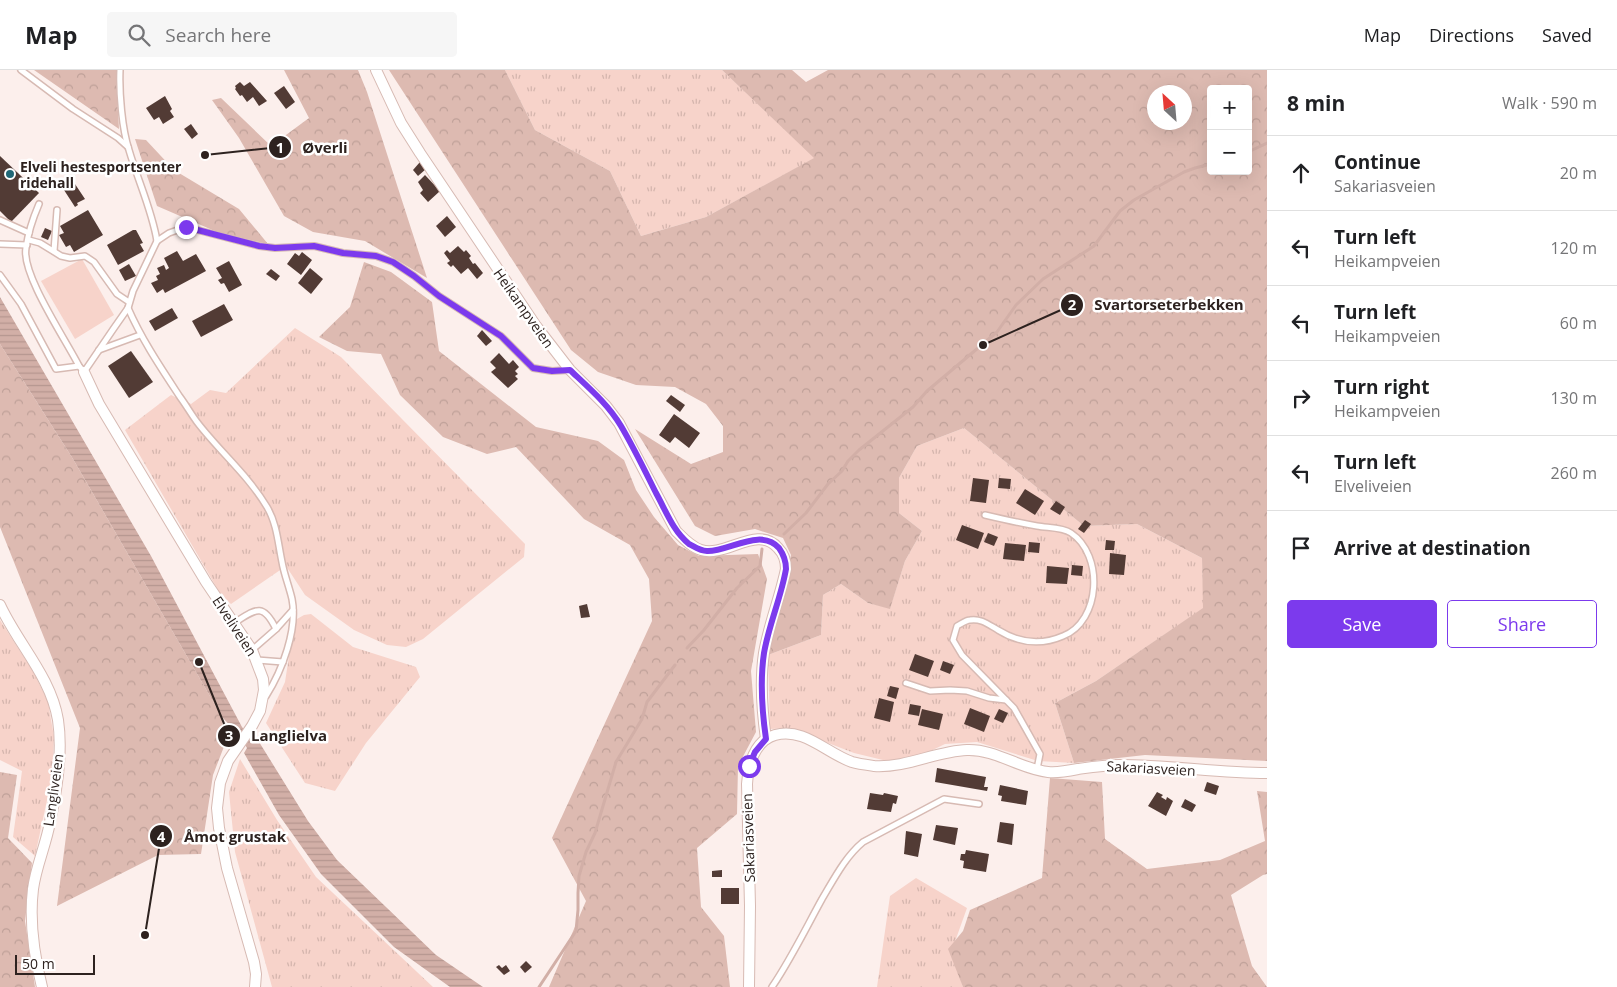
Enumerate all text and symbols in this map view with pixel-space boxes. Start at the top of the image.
search box [107,12,457,57]
text: Map [25,18,77,51]
icon: search [125,21,153,49]
text: Search here [165,22,271,48]
text: Map [1364,23,1401,47]
text: Directions [1429,23,1514,47]
text: Saved [1542,23,1592,47]
north arrow [1147,85,1192,130]
map controls [1207,85,1252,175]
button: + [1207,85,1252,130]
text: 8 min [1287,89,1345,117]
text: Walk · 590 m [1502,92,1597,114]
button: − [1207,130,1252,175]
callout: Øverli [268,132,358,162]
text: 1 [276,137,284,157]
text: Øverli [302,137,348,157]
text: Continue [1334,149,1421,175]
place label: Elveli hestesportsenter ridehall [20,157,182,192]
icon: ahead [1287,159,1315,187]
text: 20 m [1560,162,1597,184]
marker: Elveli hestesportsenter ridehall [4,168,16,180]
text: Sakariasveien [1334,175,1436,197]
route end [175,216,198,239]
text: Turn left [1334,224,1416,250]
icon: left [1287,234,1315,262]
text: 120 m [1551,237,1597,259]
text: Heikampveien [1334,250,1441,272]
street label: Heikampveien [489,264,559,352]
callout: Svartorseterbekken [1059,290,1254,320]
text: 2 [1068,294,1077,314]
text: Svartorseterbekken [1094,294,1244,314]
text: Turn left [1334,299,1416,325]
icon: left [1287,309,1315,337]
text: 60 m [1560,312,1597,334]
text: Heikampveien [1334,325,1441,347]
text: Turn right [1334,374,1429,400]
icon: right [1287,384,1315,412]
text: 130 m [1551,387,1597,409]
text: Heikampveien [1334,400,1441,422]
text: Turn left [1334,449,1416,475]
icon: left [1287,459,1315,487]
text: 260 m [1551,462,1597,484]
text: Elveliveien [1334,475,1412,497]
icon: arrive [1287,534,1315,562]
text: Arrive at destination [1334,535,1531,561]
street label: Elveliveien [208,592,262,660]
button: Save [1287,600,1437,648]
button: Share [1447,600,1597,648]
callout: Langlielva [216,721,337,751]
text: 3 [225,725,233,745]
text: Langlielva [251,725,327,745]
street label: Langliveien [38,752,68,828]
route start [738,755,761,778]
street label: Sakariasveien [1106,756,1196,780]
street label: Sakariasveien [737,793,759,883]
callout: Åmot grustak [148,821,296,851]
text: 4 [157,826,166,846]
text: Åmot grustak [184,826,287,846]
scale bar [15,952,95,975]
text: 50 m [22,954,55,973]

